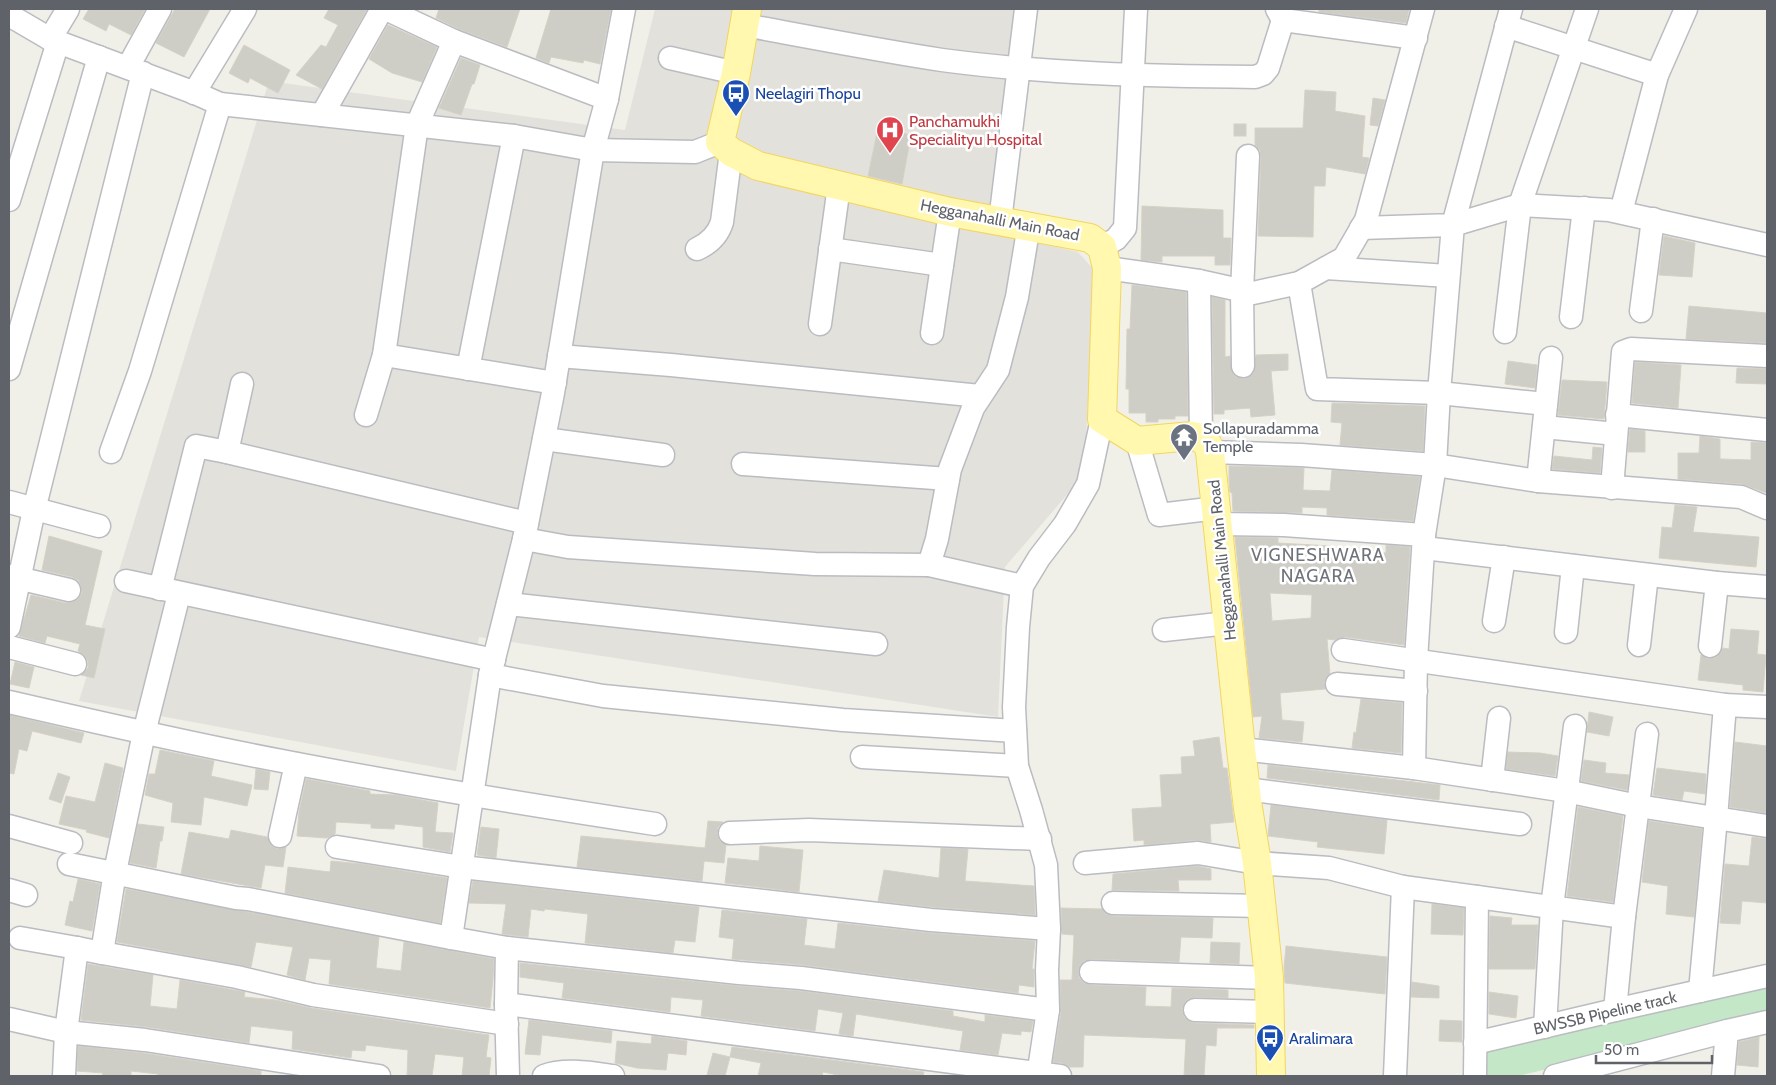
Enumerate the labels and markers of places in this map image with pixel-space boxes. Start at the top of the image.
bus stop icon: Neelagiri Thopu [721,78,751,117]
place label: Neelagiri Thopu [755,84,861,103]
place label: Panchamukhi Specialityu Hospital [909,112,1042,149]
hospital icon: Panchamukhi Specialityu Hospital [875,115,905,154]
place label: Sollapuradamma Temple [1203,419,1319,456]
temple icon: Sollapuradamma Temple [1169,422,1199,461]
bus stop icon: Aralimara [1255,1023,1285,1062]
place label: Aralimara [1289,1029,1353,1048]

